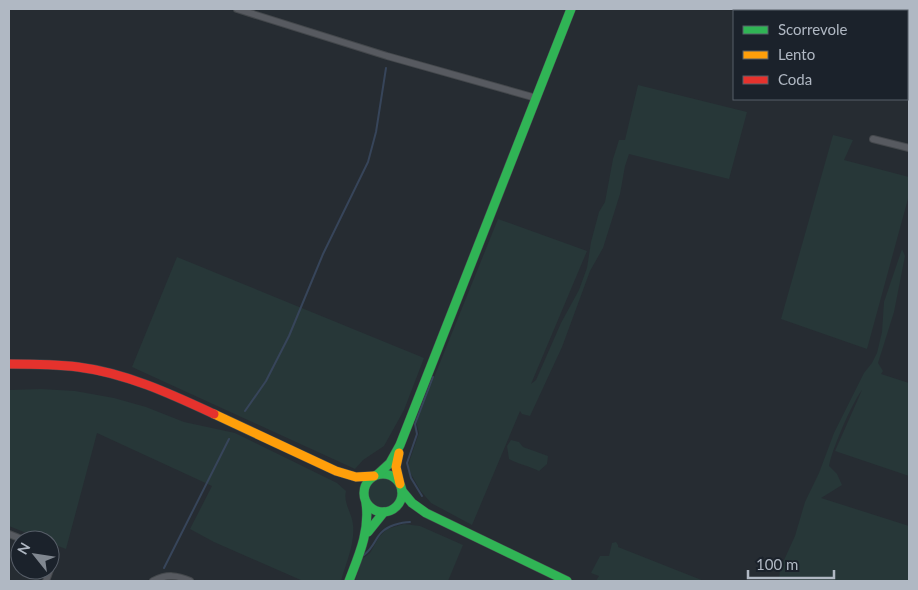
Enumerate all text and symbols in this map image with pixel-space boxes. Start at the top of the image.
legend [733,10,908,100]
text: Scorrevole [778,20,848,38]
text: Lento [778,45,815,63]
text: Coda [778,70,812,88]
north arrow [10,530,60,580]
text: N [13,539,33,557]
scale bar [748,548,834,580]
text: 100 m [756,555,798,573]

